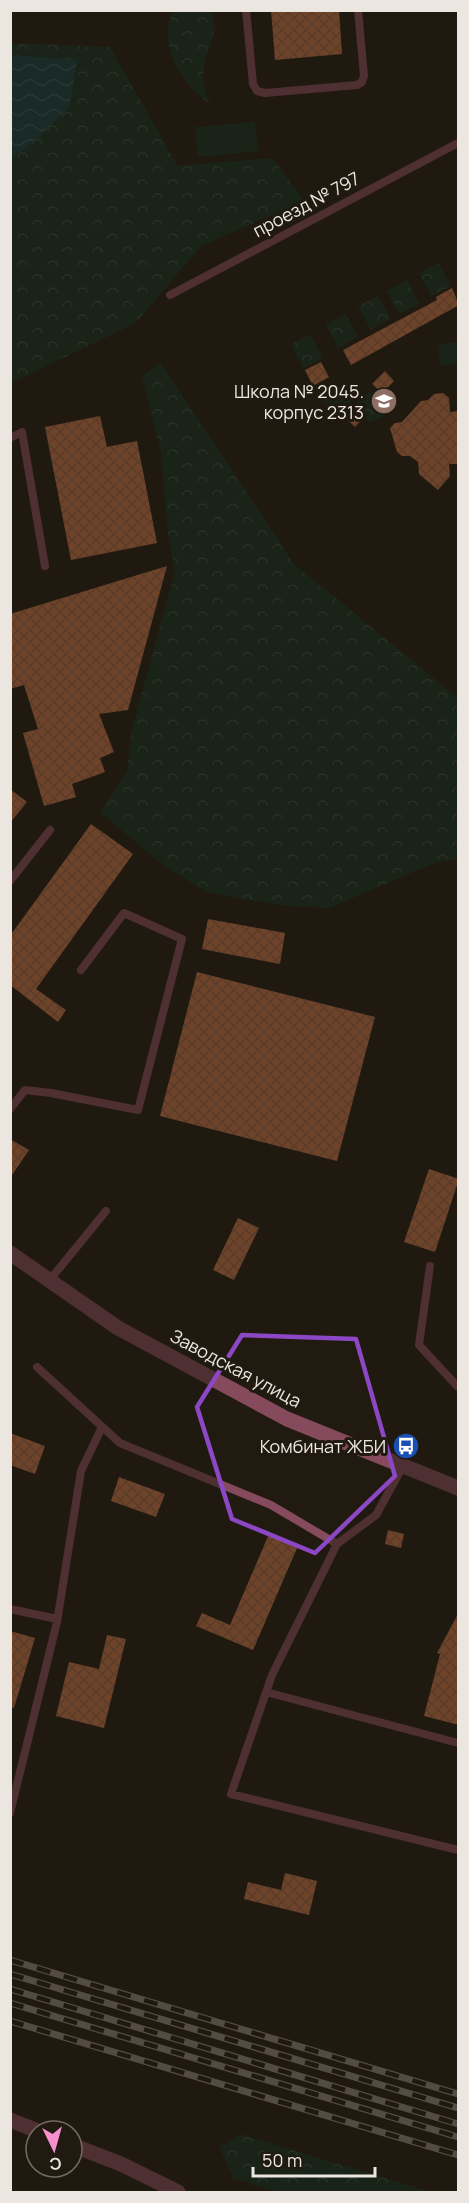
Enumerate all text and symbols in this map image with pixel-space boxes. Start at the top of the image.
street label: проезд № 797 [248,166,364,242]
place label: Школа № 2045. корпус 2313 [234,379,364,424]
school or university icon: Школа № 2045. корпус 2313 [369,386,399,416]
street label: Заводская улица [166,1323,306,1413]
bus stop icon: Комбинат ЖБИ [391,1431,421,1461]
place label: Комбинат ЖБИ [260,1434,386,1458]
north arrow [24,2119,84,2179]
scale bar [253,2140,374,2178]
text: 50 m [262,2148,302,2172]
text: С [48,2152,62,2175]

